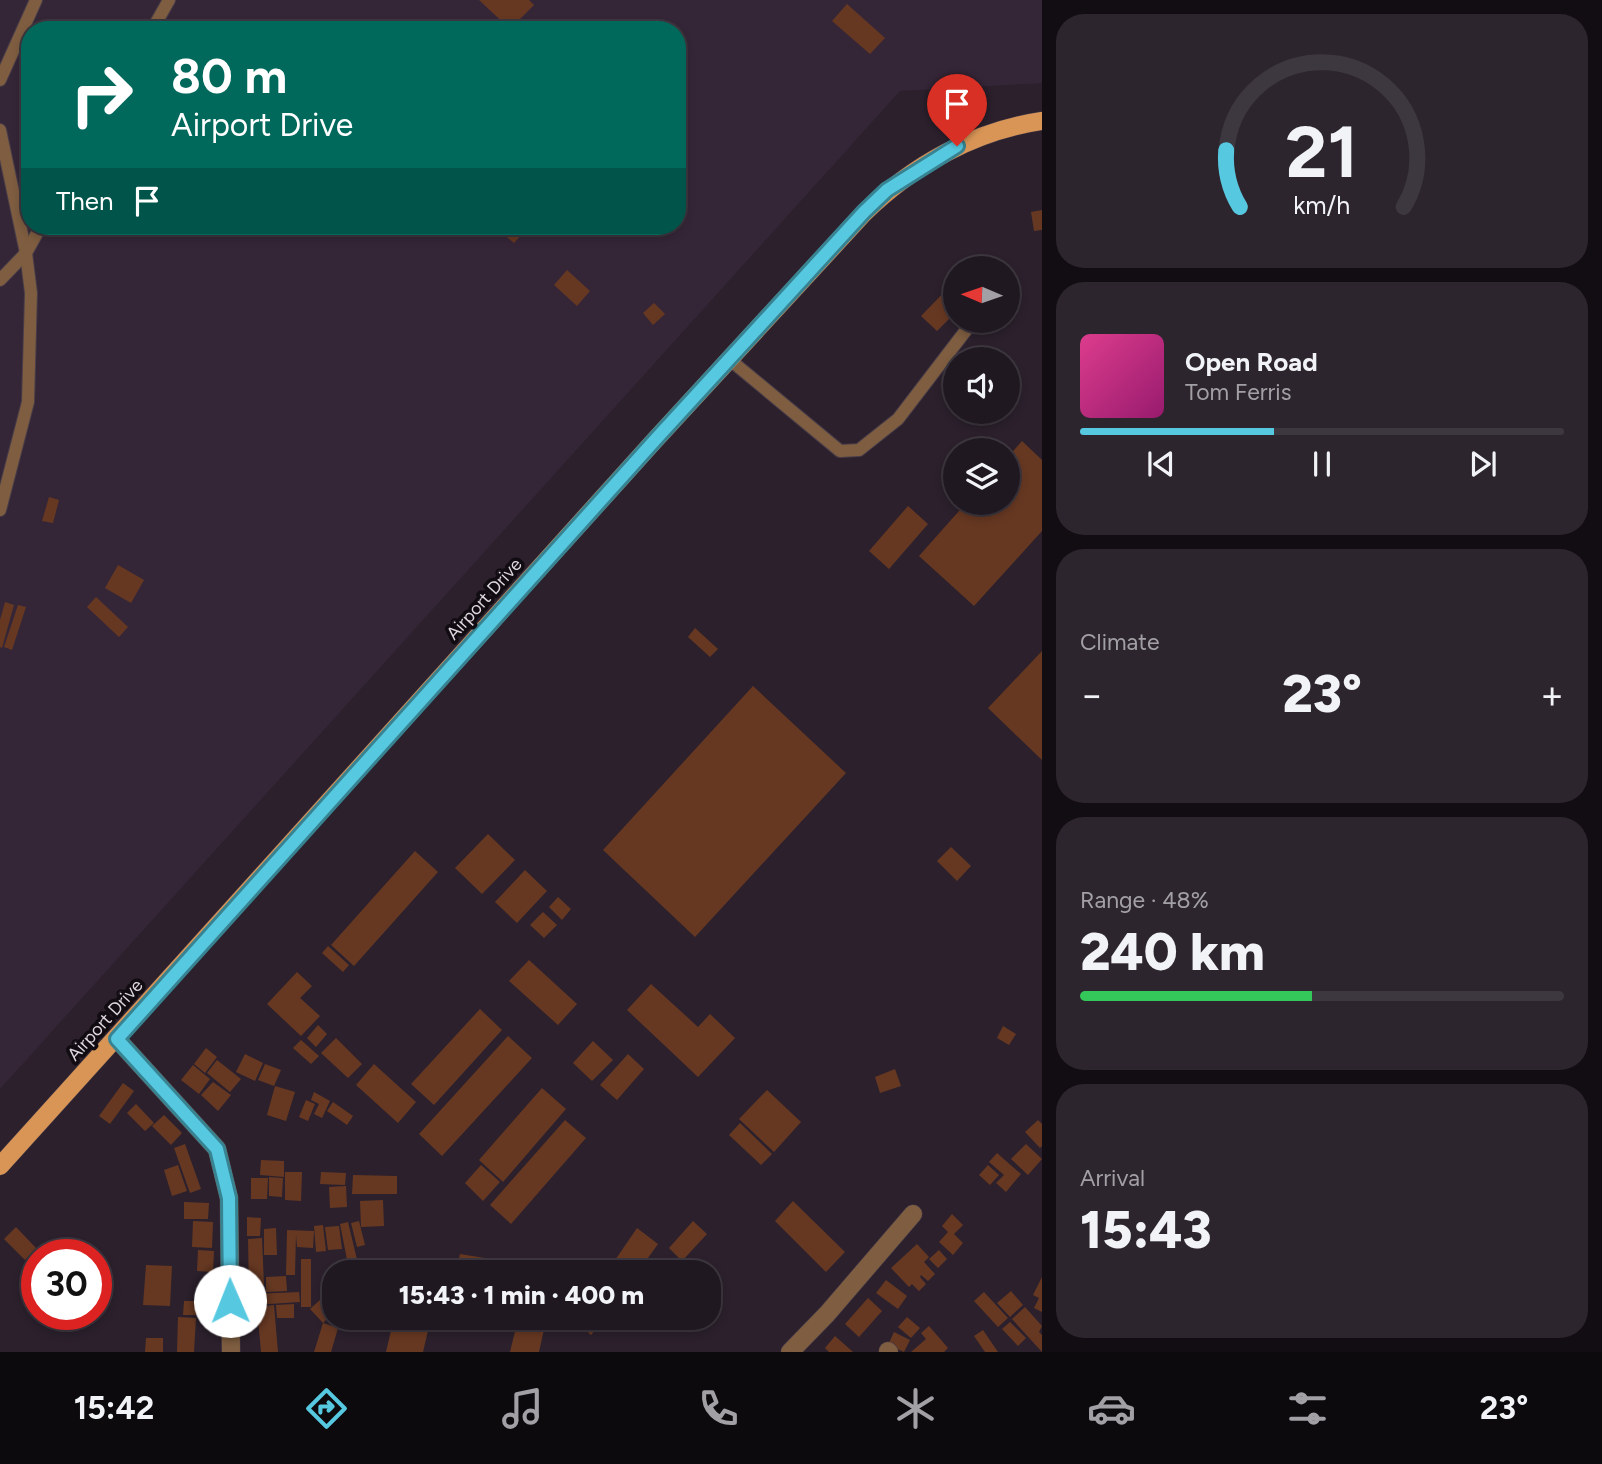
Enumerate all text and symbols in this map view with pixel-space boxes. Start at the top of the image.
text: 80 m [171,46,287,105]
icon: right [56,49,147,140]
pin [927,74,987,146]
icon: arrive [938,85,976,123]
text: Airport Drive [171,106,353,144]
text: 21 [1286,108,1358,195]
icon: arrive [128,182,166,220]
text: Then [56,185,114,217]
text: km/h [1293,190,1351,220]
north arrow [943,256,1020,332]
map controls [943,256,1020,515]
text: Open Road [1185,346,1318,378]
button: sound [943,347,1020,424]
text: Tom Ferris [1185,378,1291,406]
button: layers [943,438,1020,515]
icon: previous [1142,445,1180,483]
icon: pause [1303,445,1341,483]
icon: next [1464,445,1502,483]
street label: Airport Drive [442,553,527,644]
text: Climate [1080,628,1159,656]
text: 23° [1282,663,1362,725]
text: − [1080,672,1104,718]
text: + [1540,672,1564,718]
text: Range · 48% [1080,886,1209,914]
text: 240 km [1080,921,1265,983]
street label: Airport Drive [63,974,148,1065]
text: Arrival [1080,1164,1145,1192]
text: 15:43 [1080,1199,1212,1261]
speed limit sign: 30 [21,1239,112,1330]
position arrow [193,1264,267,1338]
text: 15:43 · 1 min · 400 m [399,1279,644,1311]
icon: directions [302,1384,351,1433]
icon: music [498,1384,547,1433]
icon: phone [694,1384,743,1433]
icon: climate [891,1384,940,1433]
icon: car [1087,1384,1136,1433]
icon: filters [1283,1384,1332,1433]
text: 15:42 [74,1389,154,1427]
text: 23° [1480,1389,1528,1427]

